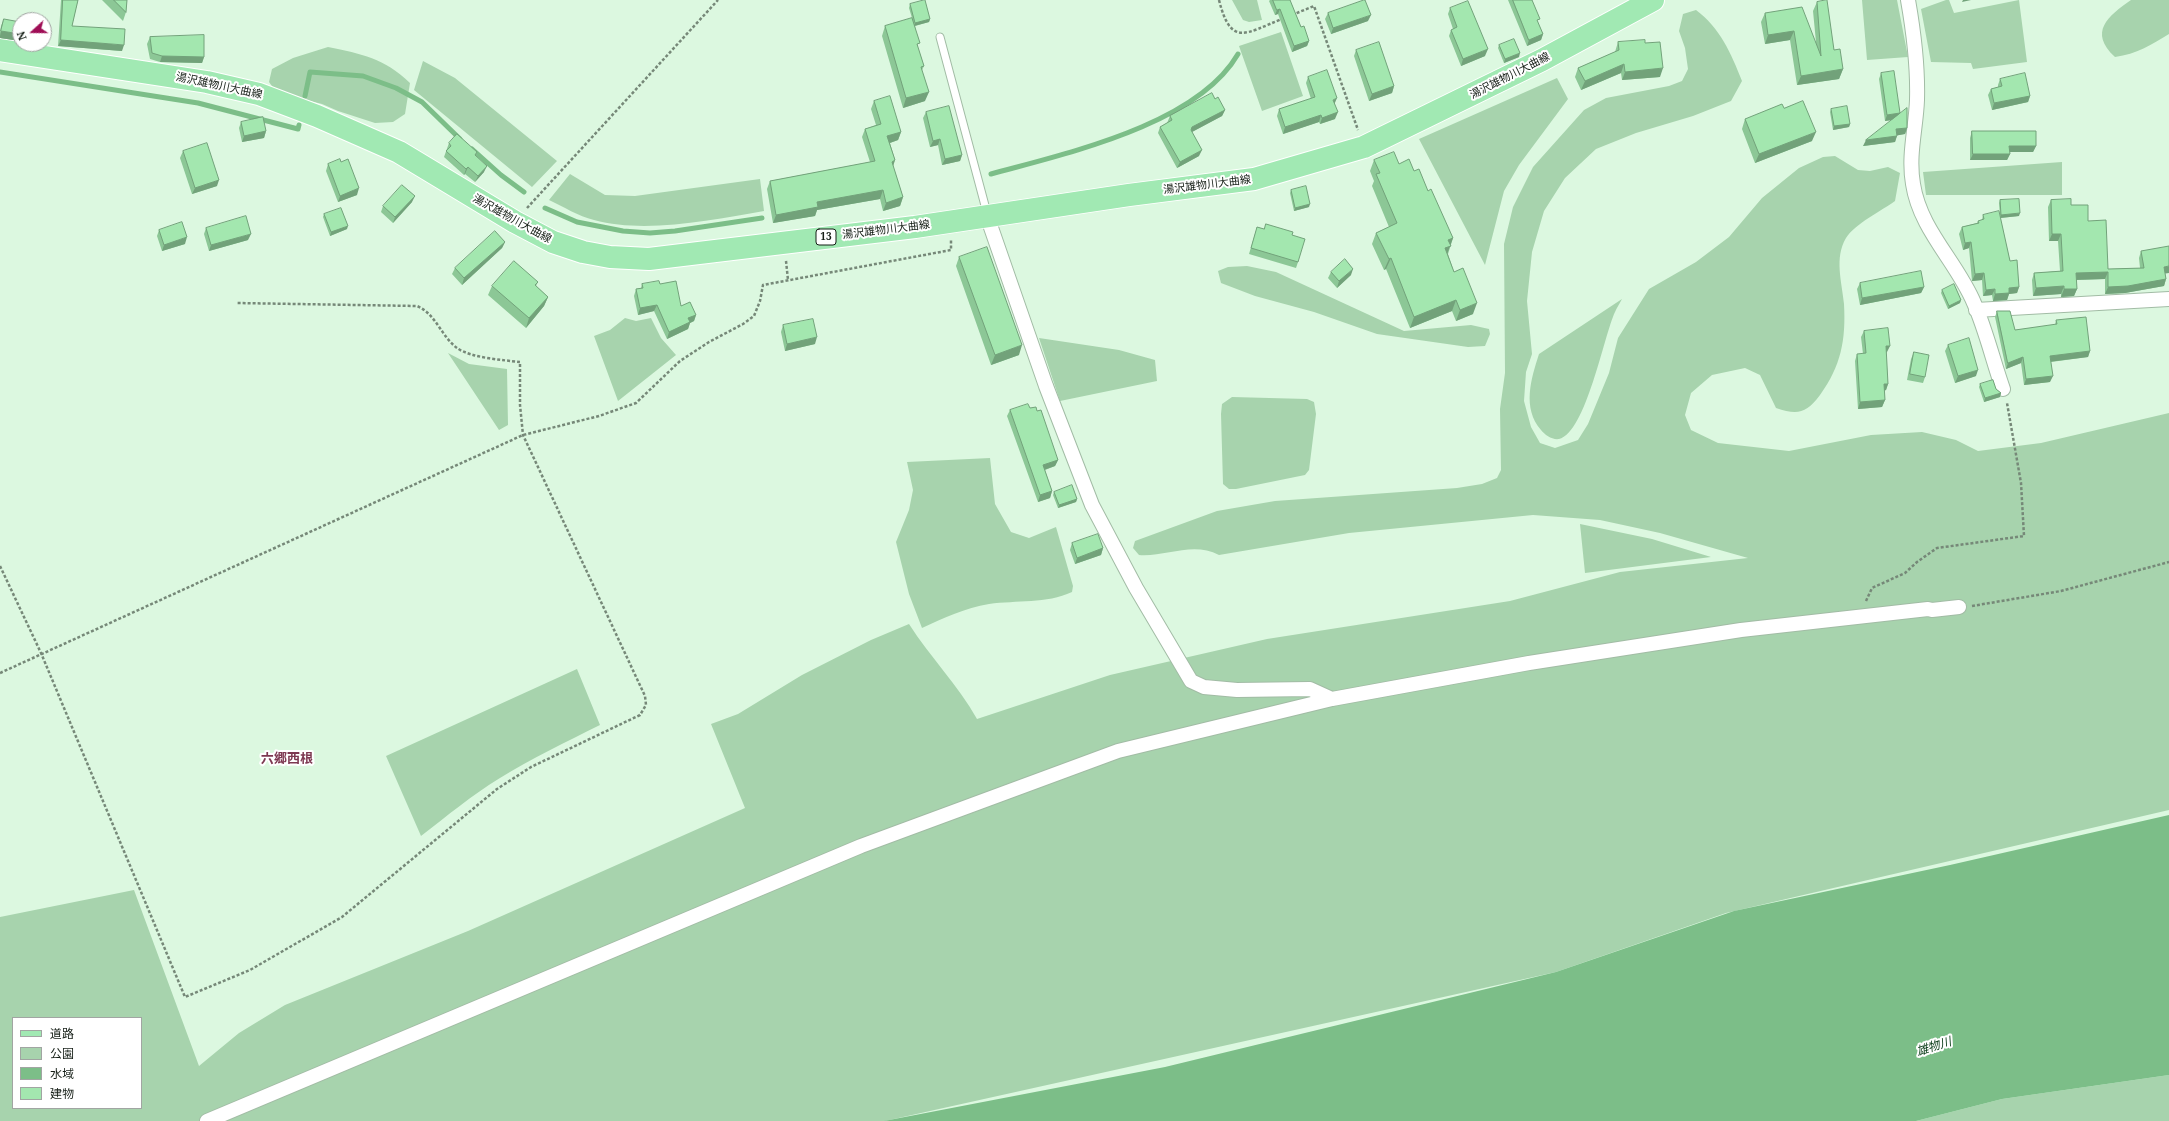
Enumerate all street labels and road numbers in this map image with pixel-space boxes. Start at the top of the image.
street label: 湯沢雄物川大曲線 [1468,50,1552,102]
street label: 湯沢雄物川大曲線 [175,70,263,102]
street label: 湯沢雄物川大曲線 [1163,173,1251,197]
street label: 湯沢雄物川大曲線 [470,192,554,246]
street label: 湯沢雄物川大曲線 [842,218,930,242]
road number: 13 [816,229,836,245]

